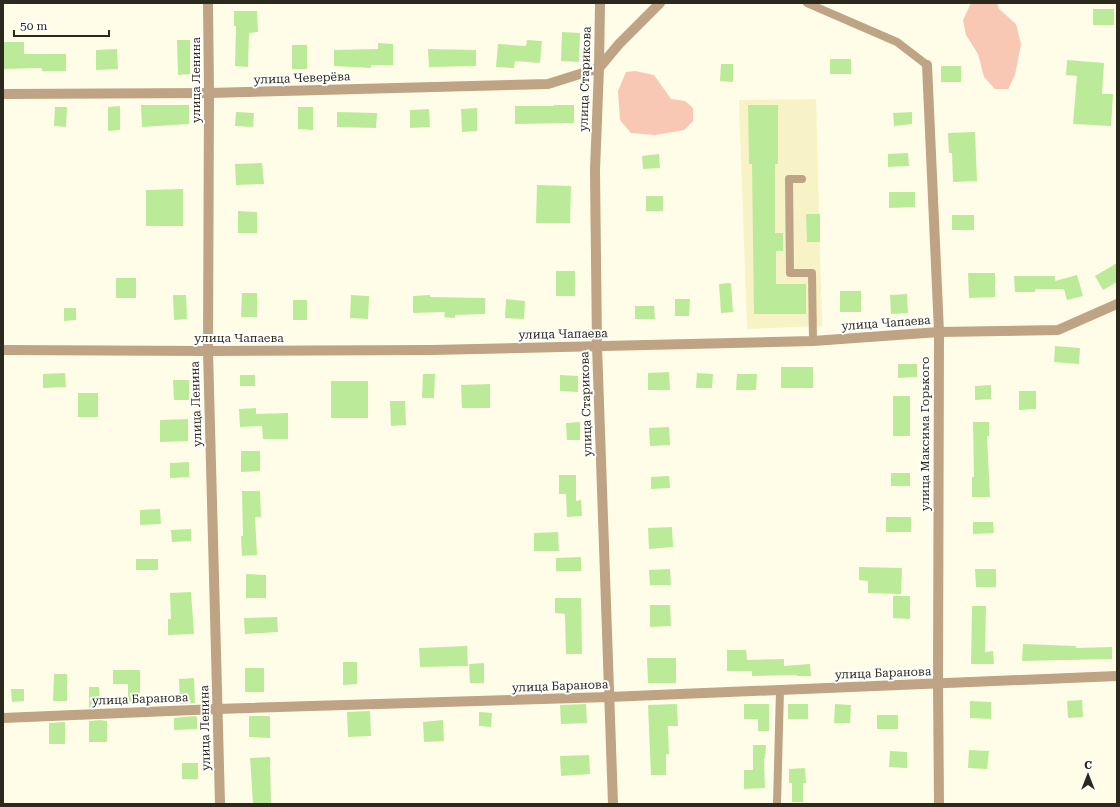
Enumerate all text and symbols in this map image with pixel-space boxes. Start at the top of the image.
scale bar [14,12,109,38]
text: 50 m [20,19,47,33]
street label: улица Старикова [576,26,594,132]
street label: улица Ленина [189,37,203,123]
street label: улица Чеверёва [253,69,351,87]
street label: улица Чапаева [841,313,932,333]
street label: улица Чапаева [518,326,608,342]
street label: улица Чапаева [194,331,284,345]
street label: улица Старикова [577,351,595,457]
street label: улица Максима Горького [918,357,932,511]
street label: улица Ленина [187,360,204,447]
street label: улица Баранова [835,664,932,682]
street label: улица Баранова [512,677,609,695]
street label: улица Ленина [197,685,213,771]
street label: улица Баранова [92,690,189,708]
north arrow [1068,755,1108,795]
text: С [1084,759,1092,772]

